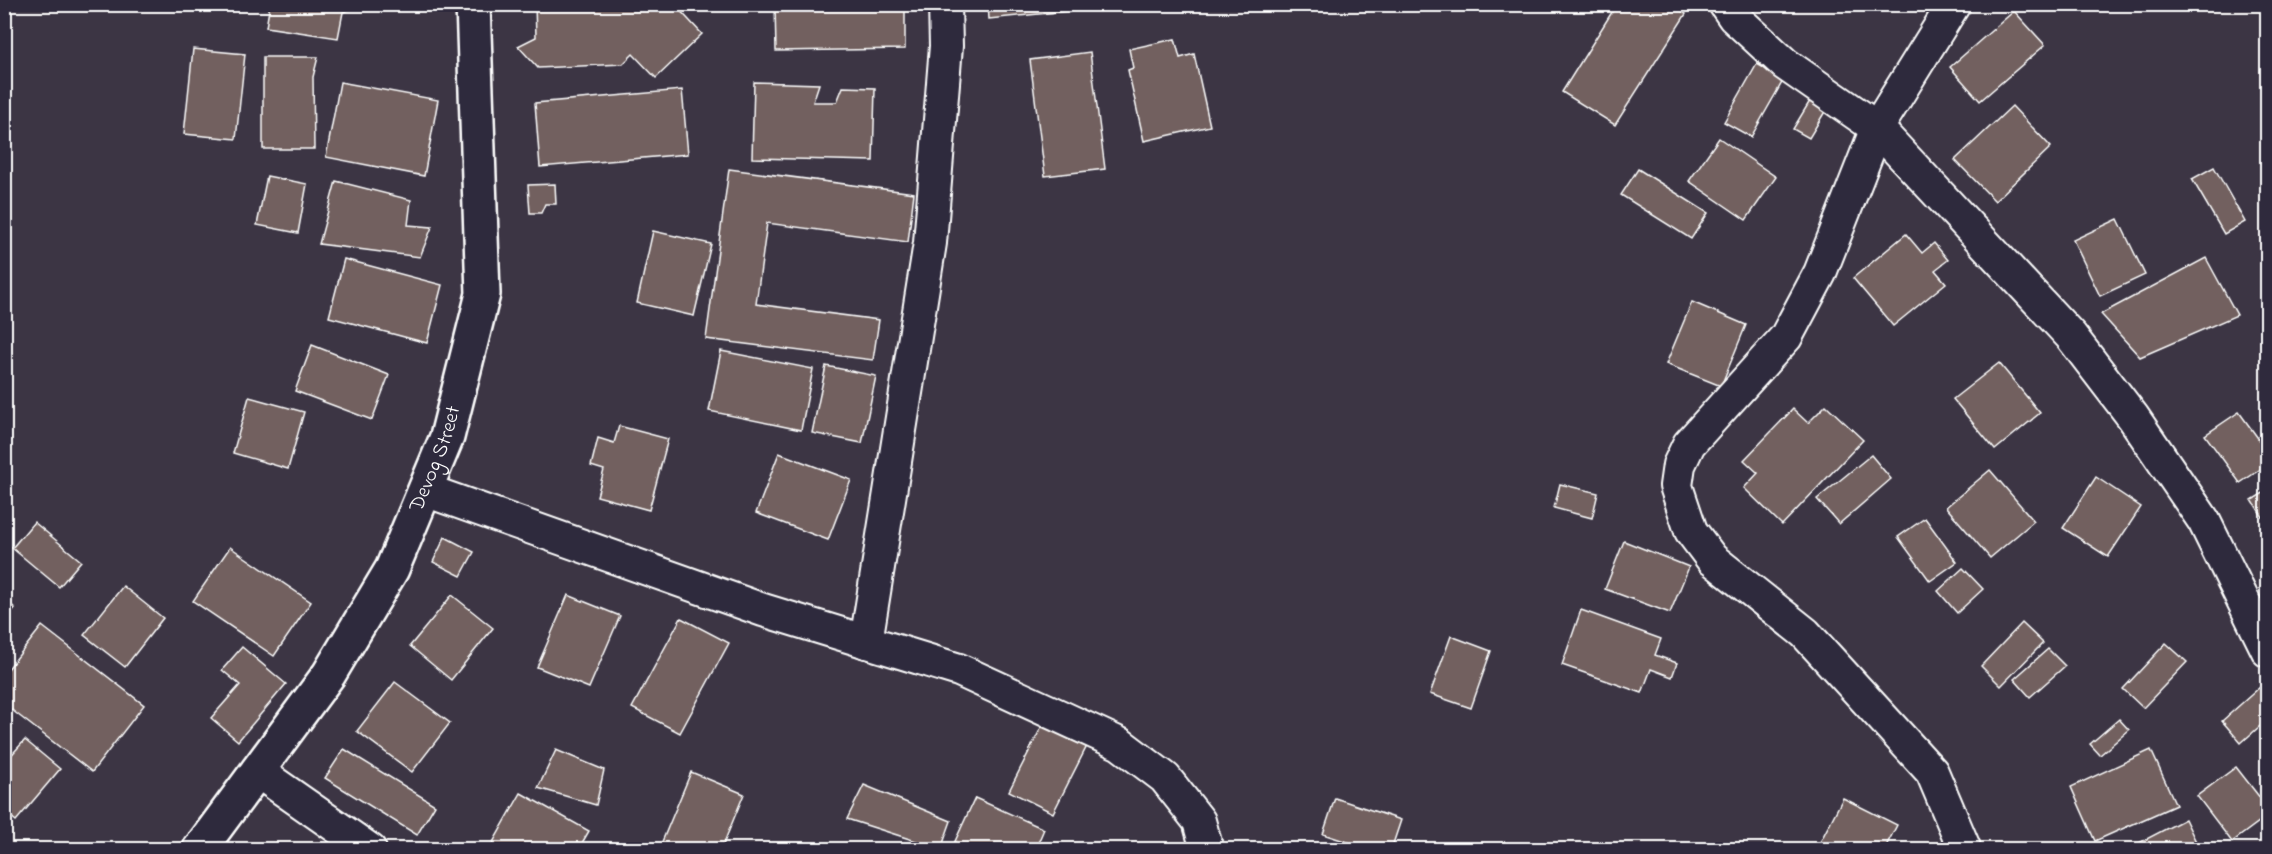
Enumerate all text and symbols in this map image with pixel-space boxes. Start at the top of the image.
street label: Devog Street [402,403,469,518]

